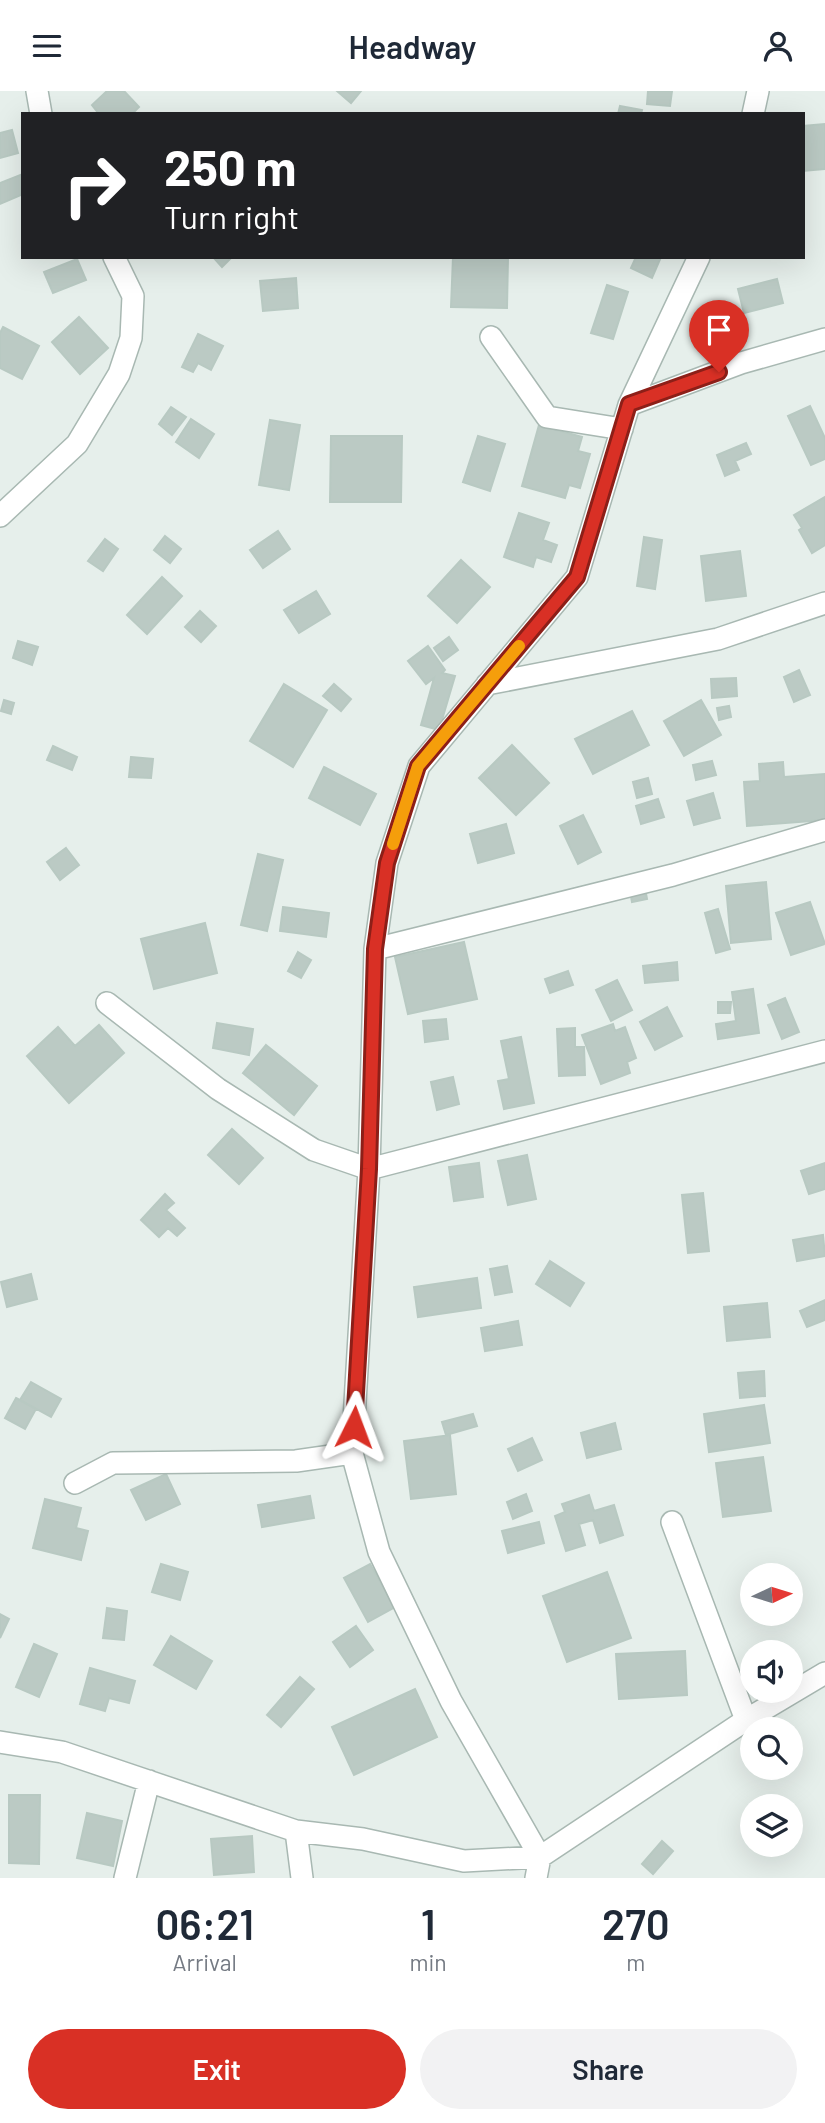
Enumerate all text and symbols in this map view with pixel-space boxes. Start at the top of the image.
icon: menu [28,27,66,65]
text: Headway [349,27,476,65]
icon: person [759,27,797,65]
text: 250 m [164,137,297,196]
icon: right [49,140,140,231]
text: Turn right [164,197,299,235]
pin [689,300,749,372]
icon: arrive [700,311,738,349]
position arrow [317,1390,391,1464]
north arrow [740,1563,803,1626]
map controls [740,1563,803,1857]
button: sound [740,1640,803,1703]
button: search [740,1717,803,1780]
button: layers [740,1794,803,1857]
text: 06:21 [155,1898,254,1948]
text: 1 [421,1898,435,1948]
text: 270 [602,1898,670,1948]
text: Arrival [173,1948,237,1976]
text: min [409,1948,447,1976]
text: m [626,1948,645,1976]
button: Exit [28,2029,406,2109]
button: Share [420,2029,797,2109]

